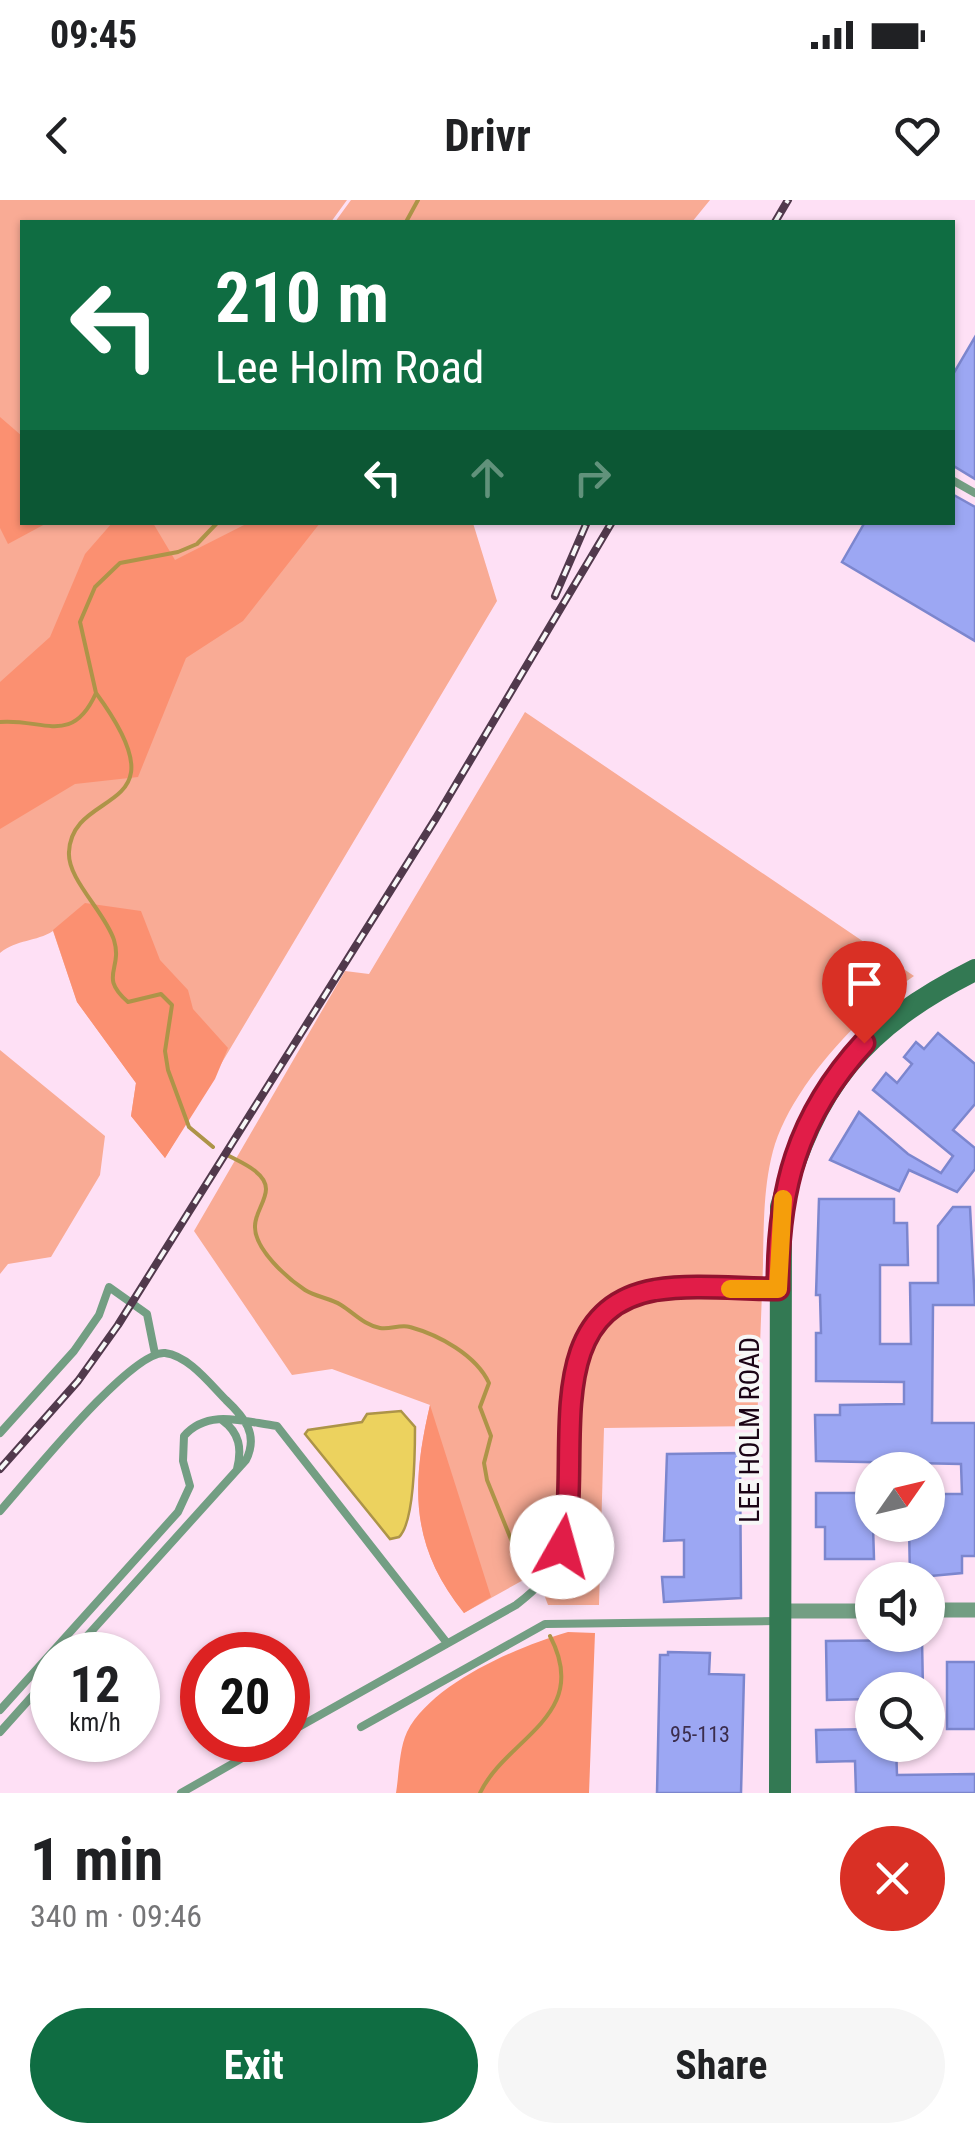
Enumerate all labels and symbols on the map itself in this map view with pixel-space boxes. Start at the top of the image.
pin [822,941,907,1044]
street label: LEE HOLM ROAD [733,1337,766,1523]
north arrow [855,1452,945,1542]
position arrow [510,1495,614,1599]
speed limit sign: 20 [180,1632,310,1762]
house number: 95-113 [670,1722,730,1747]

